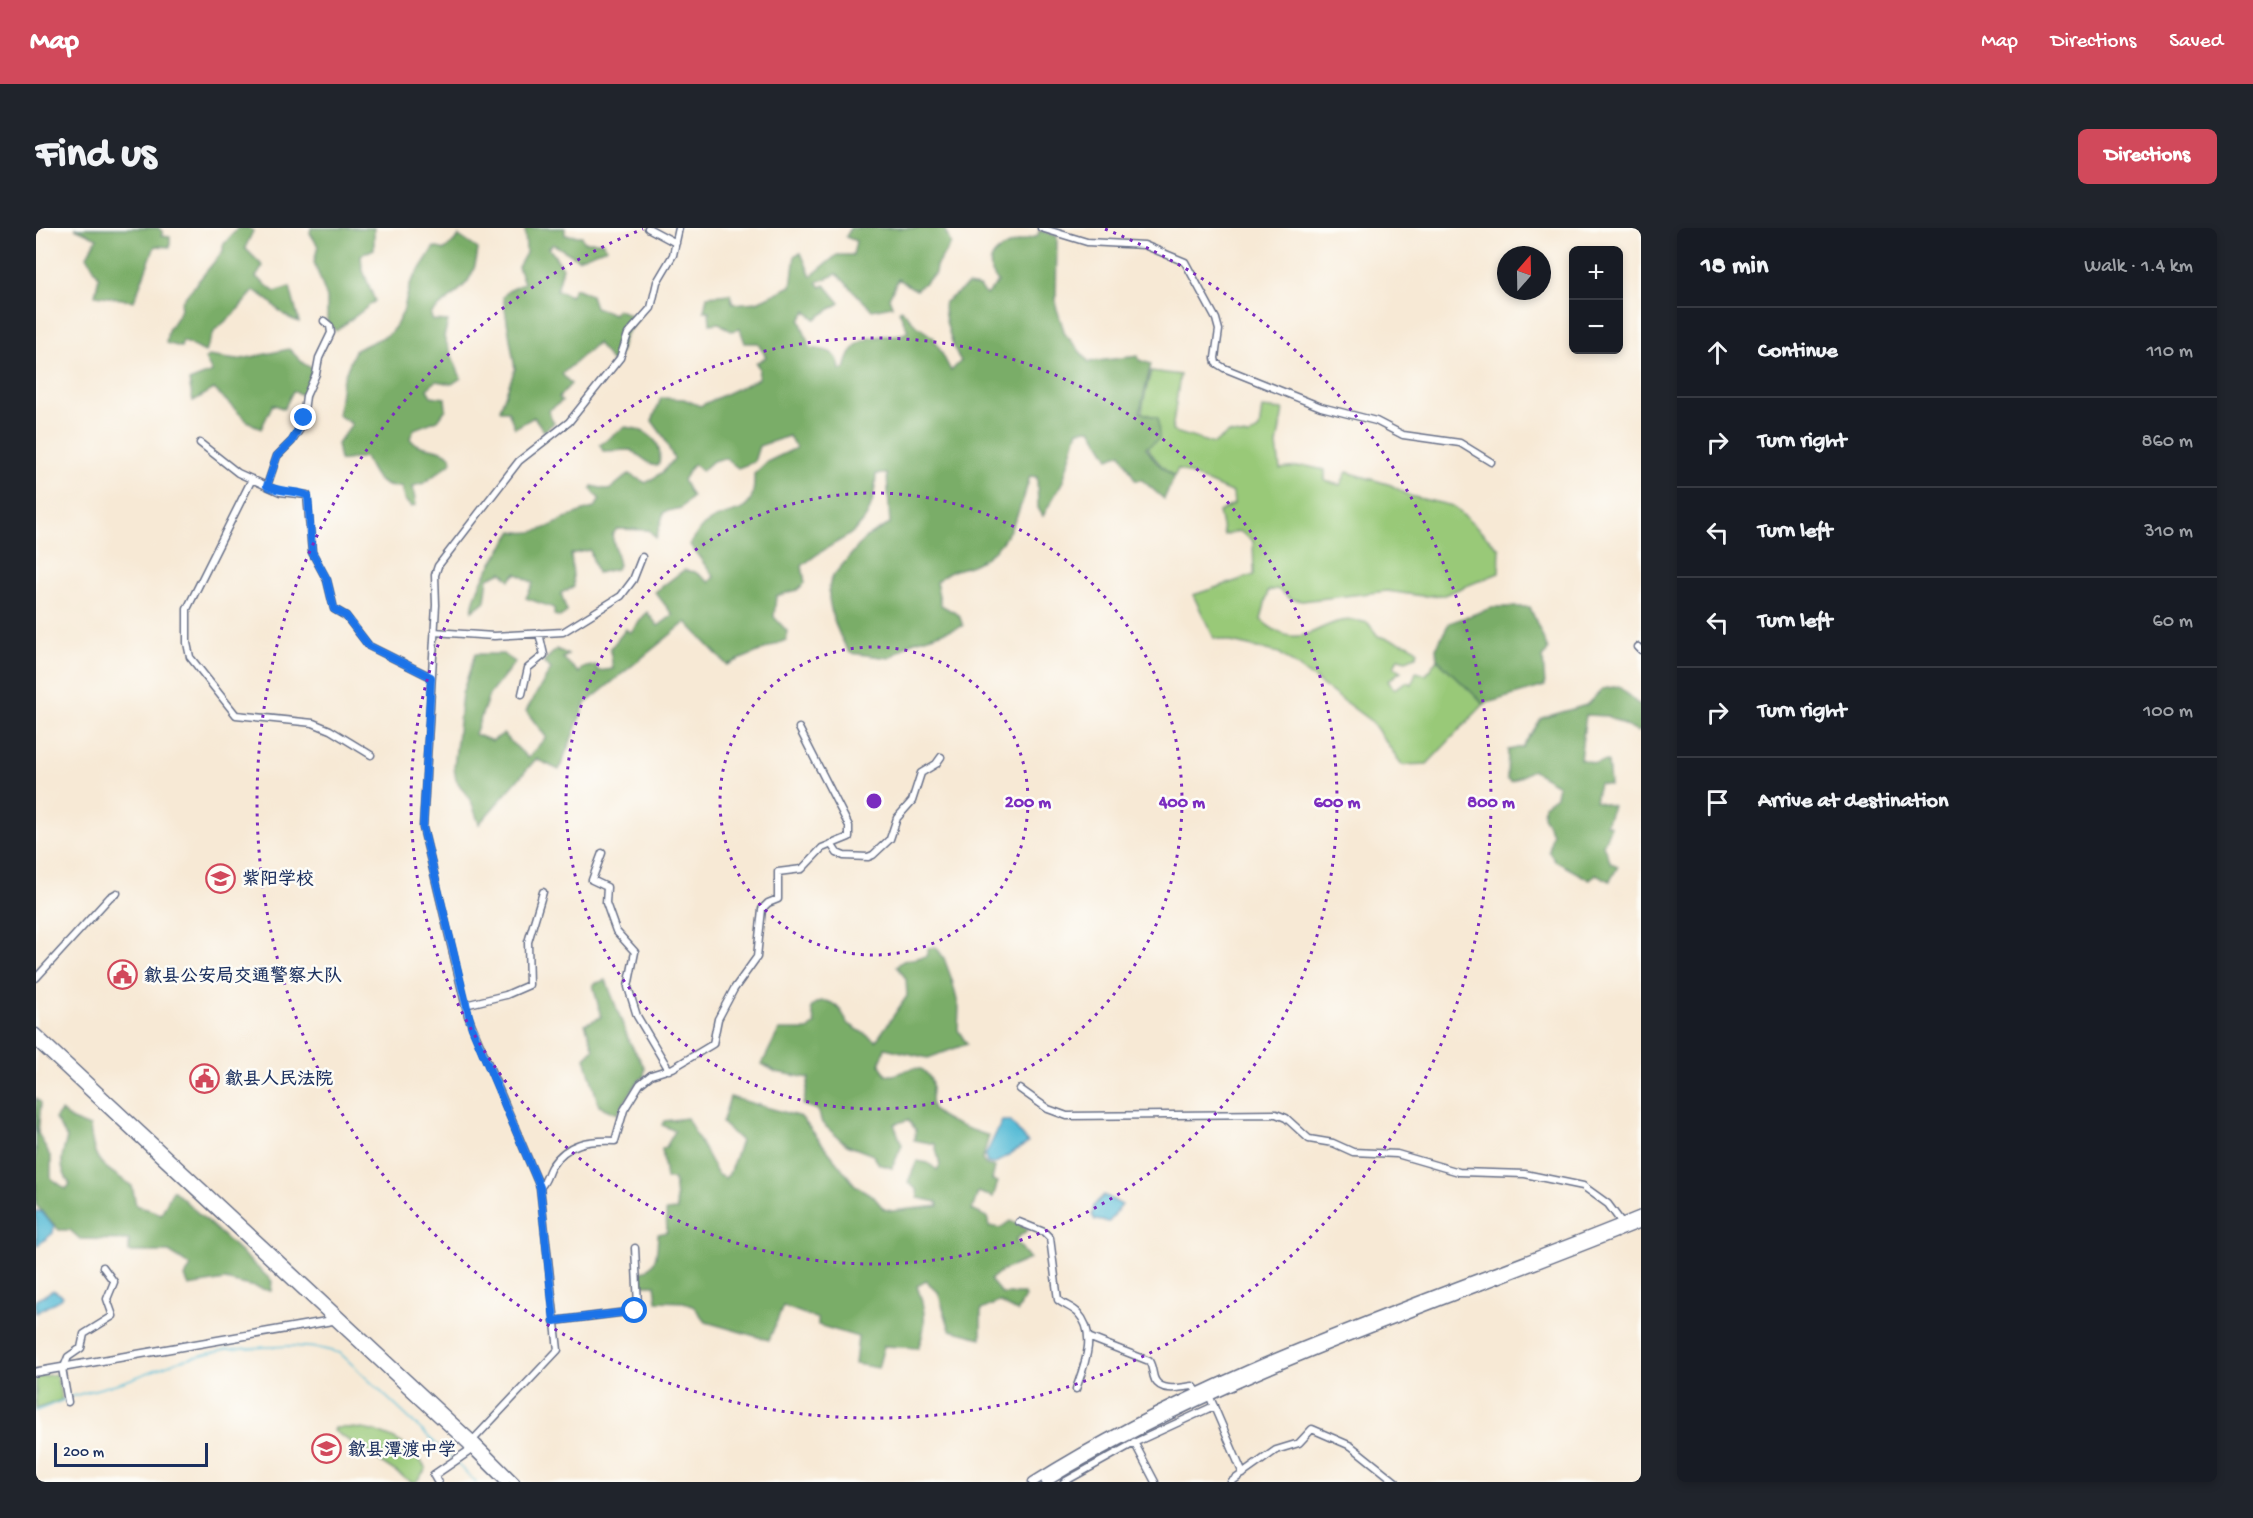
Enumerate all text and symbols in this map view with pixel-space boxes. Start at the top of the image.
text: Map [30,26,79,59]
text: Map [1981,30,2018,55]
text: Directions [2051,30,2136,55]
text: Saved [2169,30,2223,55]
button: Directions [2078,129,2217,184]
text: Find us [36,132,156,181]
north arrow [1497,246,1551,300]
map controls [1569,246,1623,354]
button: + [1569,246,1623,300]
text: 18 min [1701,252,1768,283]
text: Walk · 1.4 km [2084,256,2193,279]
button: − [1569,300,1623,354]
icon: ahead [1701,336,1734,369]
text: Continue [1758,339,1838,365]
text: 110 m [2147,341,2193,364]
route end [290,404,316,430]
icon: right [1701,426,1734,459]
text: Turn right [1758,429,1846,455]
text: 860 m [2142,431,2193,454]
icon: left [1701,516,1734,549]
text: Turn left [1758,519,1832,545]
text: 310 m [2144,521,2193,544]
icon: left [1701,606,1734,639]
text: Turn left [1758,609,1832,635]
text: 60 m [2153,611,2193,634]
icon: right [1701,696,1734,729]
text: Turn right [1758,699,1846,725]
text: 100 m [2143,701,2193,724]
icon: arrive [1701,786,1734,819]
text: Arrive at destination [1758,789,1948,815]
centre of rings [864,791,884,811]
text: 200 m [1005,793,1051,814]
text: 400 m [1158,793,1205,814]
text: 600 m [1314,793,1361,814]
text: 800 m [1467,793,1515,814]
school or university icon: 紫阳学校 [205,862,237,894]
place label: 紫阳学校 [242,869,314,891]
public building icon: 歙县公安局交通警察大队 [107,959,139,991]
place label: 歙县公安局交通警察大队 [144,965,342,988]
public building icon: 歙县人民法院 [188,1062,220,1094]
place label: 歙县人民法院 [225,1068,333,1091]
route start [621,1297,647,1323]
school or university icon: 歙县潭渡中学 [311,1433,343,1465]
place label: 歙县潭渡中学 [348,1439,456,1462]
scale bar [54,1440,208,1468]
text: 200 m [63,1444,104,1463]

